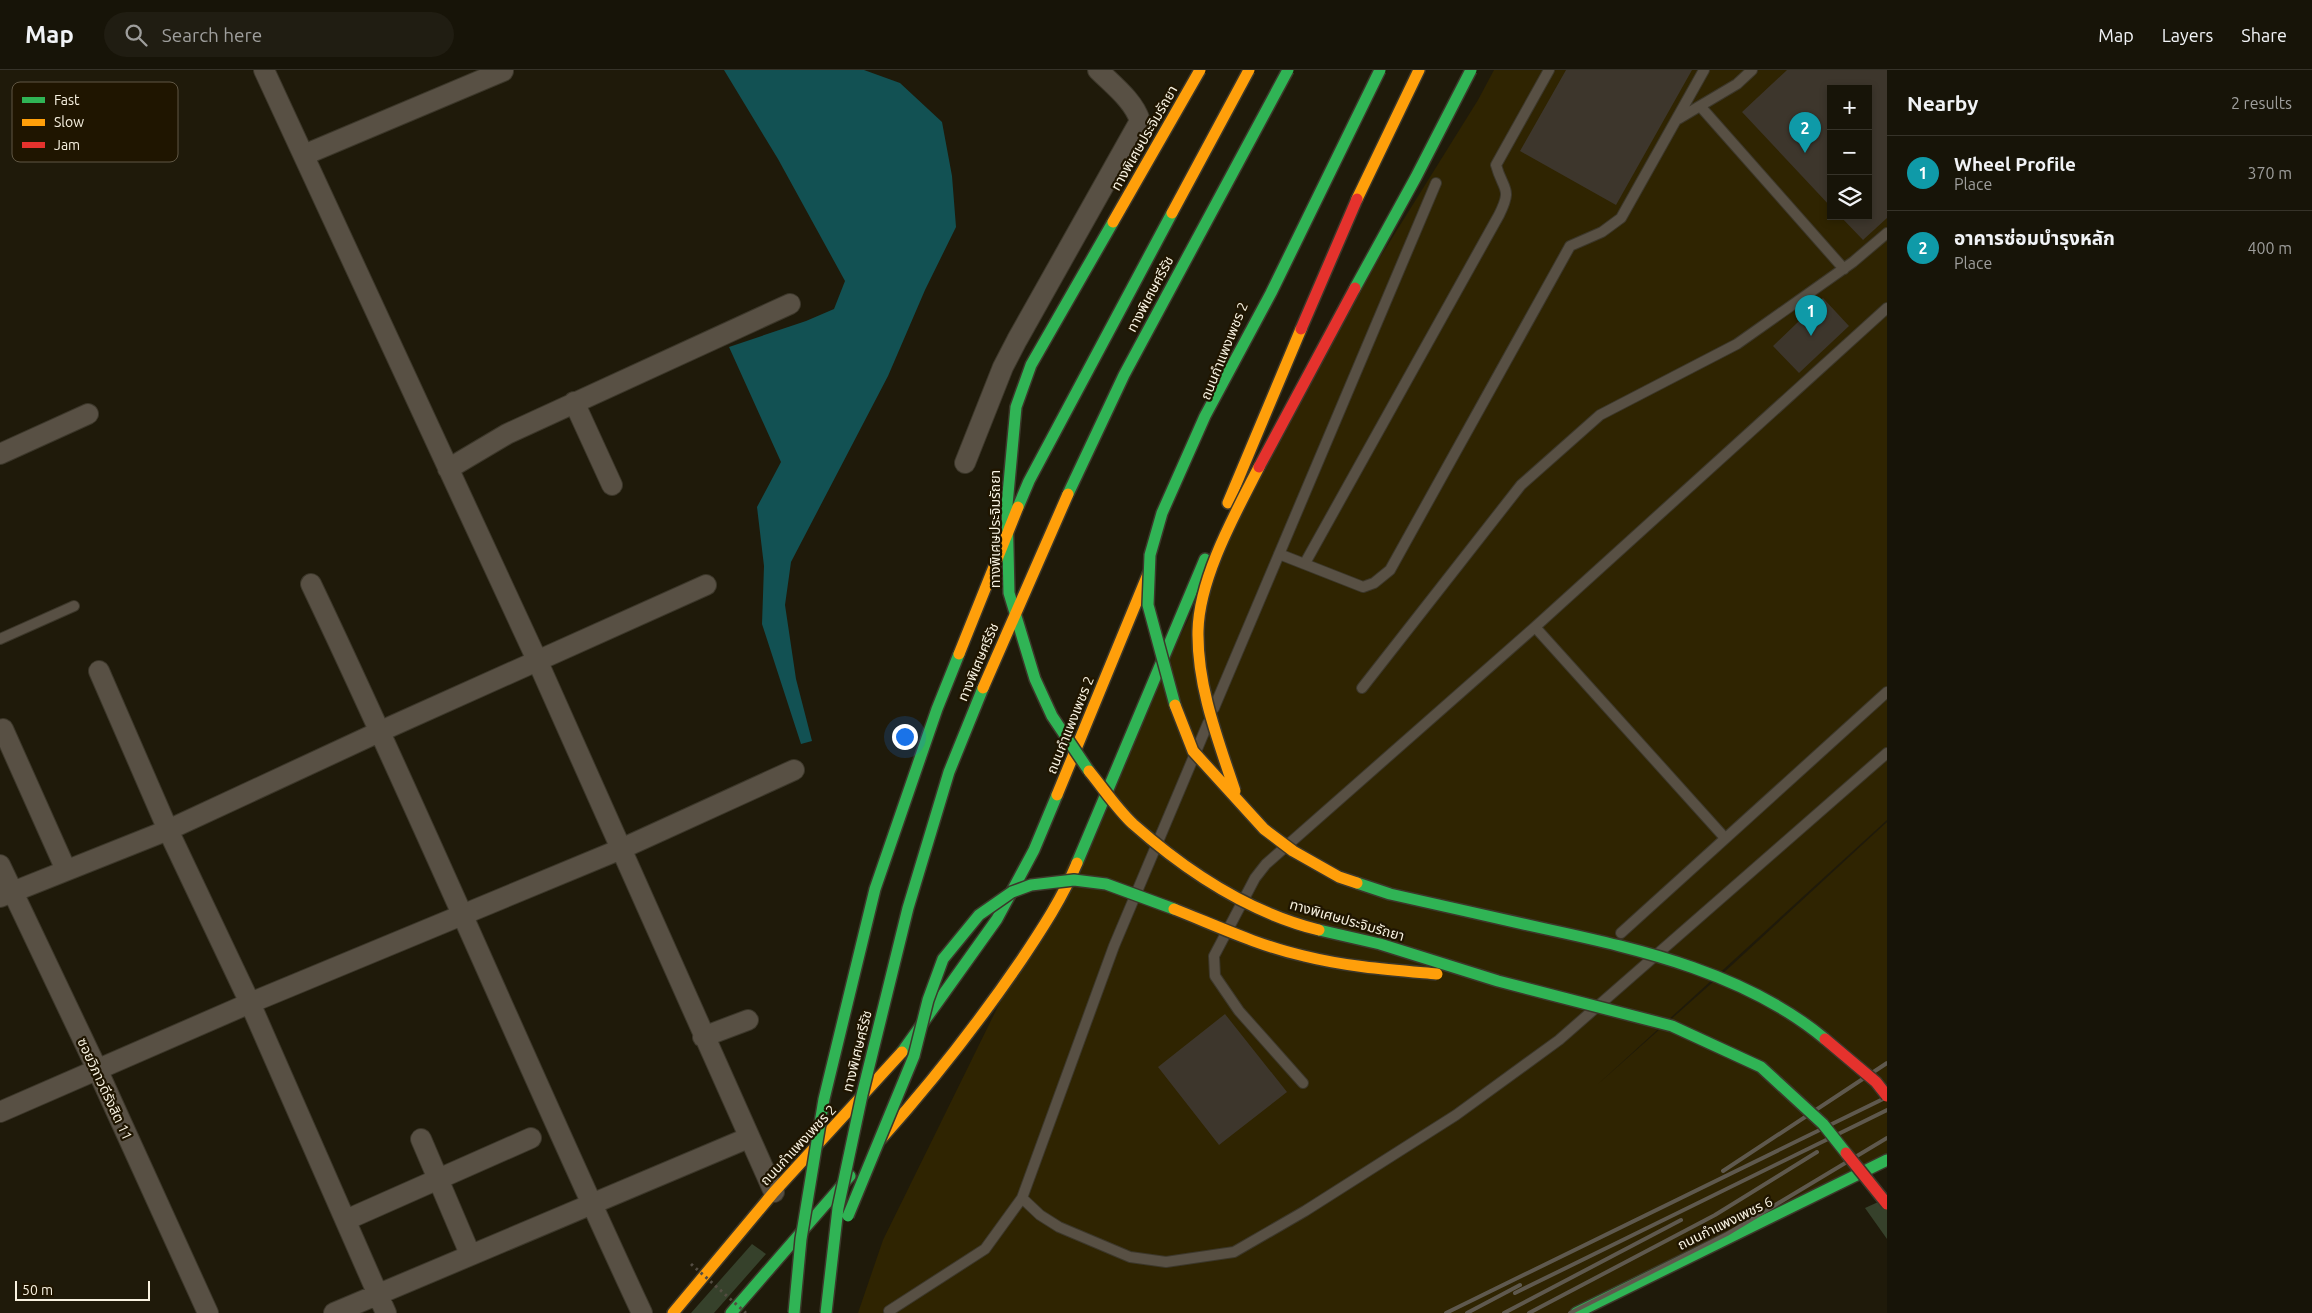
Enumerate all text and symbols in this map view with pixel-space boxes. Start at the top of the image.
search box [104,12,454,57]
text: Map [25,21,74,48]
icon: search [122,21,150,49]
text: Search here [162,24,262,46]
text: Map [2098,25,2134,45]
text: Layers [2162,25,2213,45]
text: Share [2241,25,2287,45]
legend [12,82,178,162]
street label: ทางพิเศษประจิมรัถยา [1107,83,1181,193]
map controls [1827,85,1872,220]
button: + [1827,85,1872,130]
text: Nearby [1907,91,1978,115]
text: Fast [54,92,80,108]
text: 2 results [2231,94,2292,112]
pin: 2 [1789,112,1821,153]
text: Slow [54,114,84,130]
button: − [1827,130,1872,175]
text: Jam [54,137,80,153]
text: Wheel Profile [1954,153,2076,175]
text: 1 [1918,164,1928,182]
text: 370 m [2247,164,2292,182]
button: layers [1827,175,1872,220]
text: Place [1954,175,1992,193]
text: อาคารซ่อมบำรุงหลัก [1954,227,2115,249]
text: 2 [1918,239,1928,257]
text: 400 m [2247,239,2292,257]
street label: ทางพิเศษศรีรัช [1123,253,1177,335]
text: Place [1954,254,1992,272]
pin: 1 [1795,295,1827,336]
street label: ถนนกำแพงเพชร 2 [1197,300,1251,402]
street label: ทางพิเศษประจิมรัถยา [987,470,1003,588]
street label: ทางพิเศษศรีรัช [954,621,1002,703]
street label: ถนนกำแพงเพชร 2 [1043,674,1097,776]
your location [892,724,918,750]
street label: ทางพิเศษประจิมรัถยา [1288,896,1406,944]
street label: ทางพิเศษศรีรัช [839,1009,875,1093]
street label: ซอยวิภาวดีรังสิต 11 [74,1035,136,1143]
street label: ถนนกำแพงเพชร 2 [757,1102,839,1188]
street label: ถนนกำแพงเพชร 6 [1675,1193,1775,1253]
scale bar [15,1278,150,1301]
text: 50 m [22,1282,53,1298]

